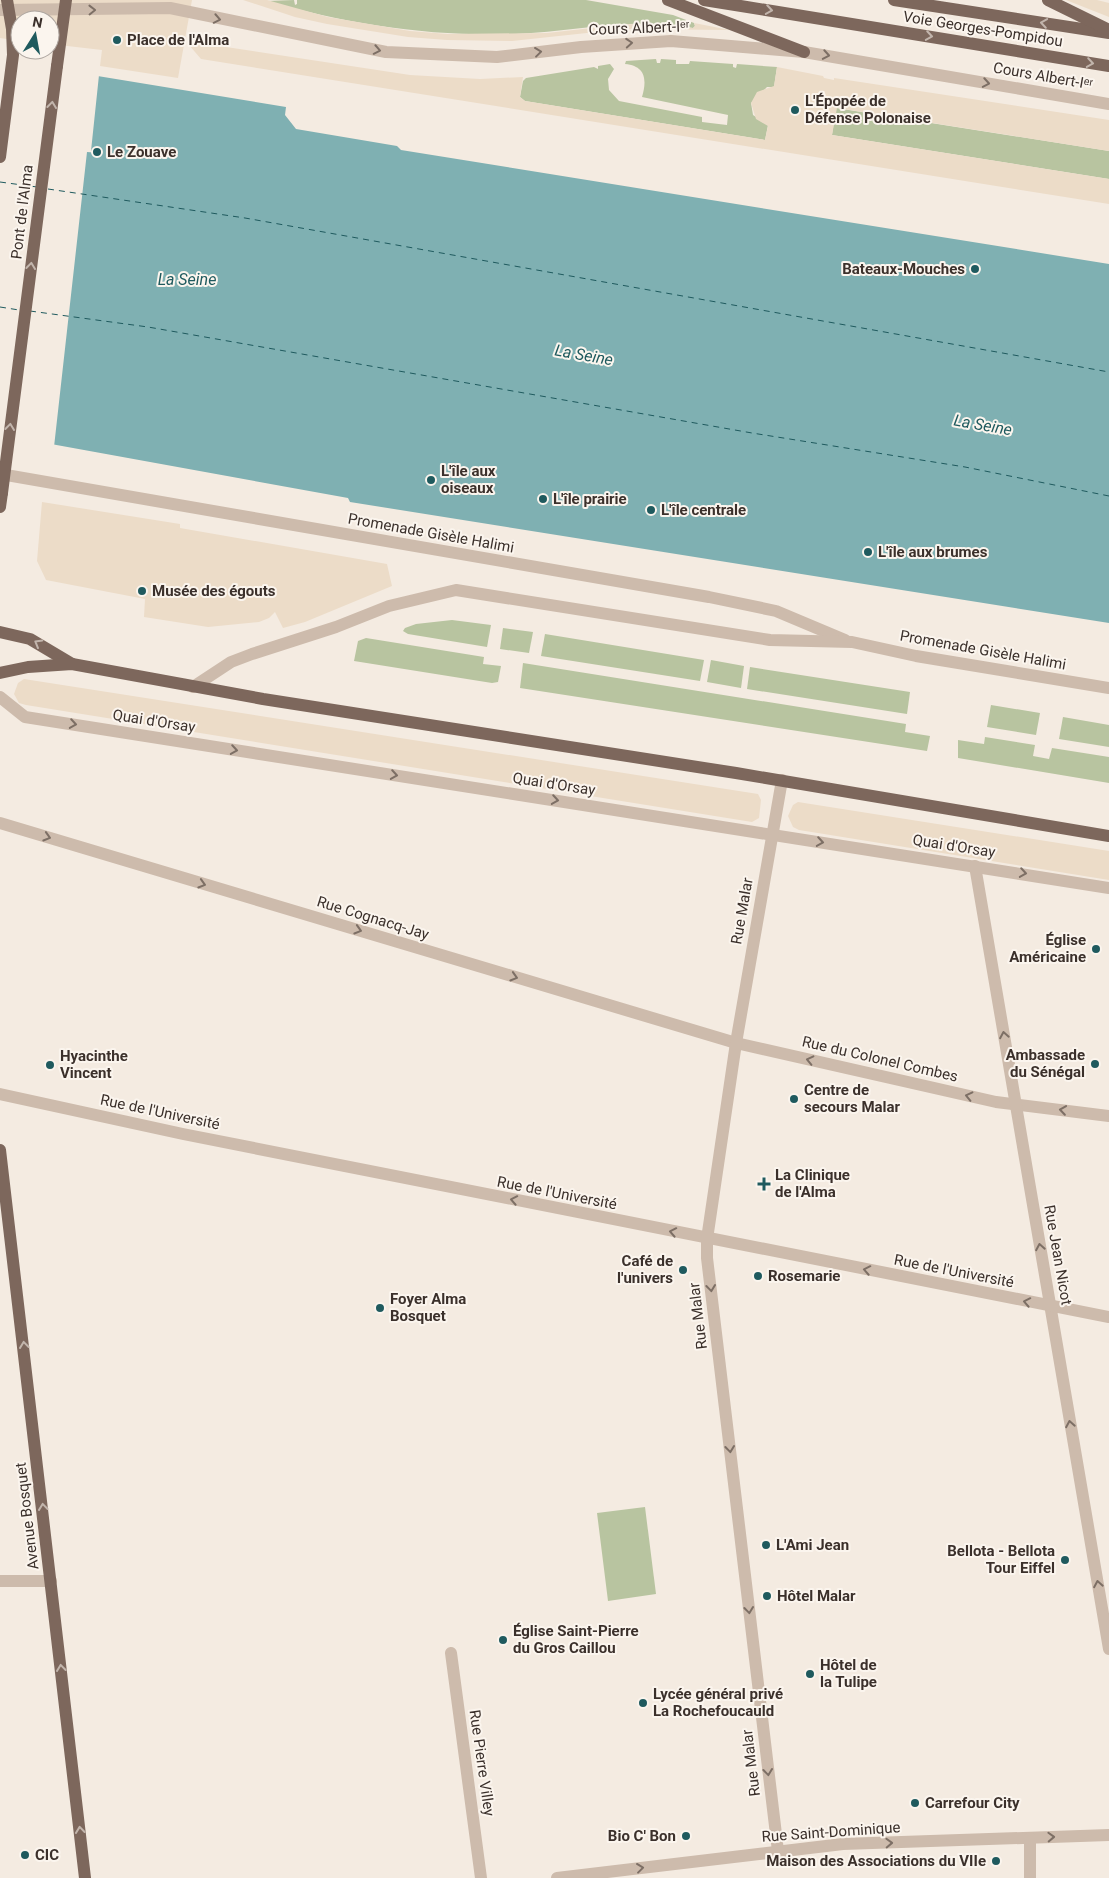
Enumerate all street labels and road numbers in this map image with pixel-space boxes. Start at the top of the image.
street label: Voie Georges-Pompidou [902,7,1064,51]
street label: Cours Albert-Iᵉʳ [588,17,690,39]
street label: Cours Albert-Iᵉʳ [992,58,1095,94]
street label: Pont de l'Alma [7,164,37,260]
street label: Promenade Gisèle Halimi [346,510,516,556]
street label: Promenade Gisèle Halimi [898,627,1068,673]
street label: Quai d'Orsay [111,706,197,736]
street label: Quai d'Orsay [511,769,597,799]
street label: Quai d'Orsay [911,831,997,861]
street label: Rue Malar [727,876,757,946]
street label: Rue Cognacq-Jay [315,892,431,944]
street label: Rue du Colonel Combes [800,1032,960,1086]
street label: Rue de l'Université [99,1091,221,1133]
street label: Rue de l'Université [496,1173,618,1213]
street label: Rue Jean Nicot [1040,1204,1076,1307]
street label: Rue de l'Université [893,1251,1015,1291]
street label: Rue Malar [685,1281,711,1351]
street label: Avenue Bosquet [11,1461,43,1571]
street label: Rue Pierre Villey [466,1709,498,1817]
street label: Rue Malar [738,1728,764,1798]
street label: Rue Saint-Dominique [761,1818,901,1846]

